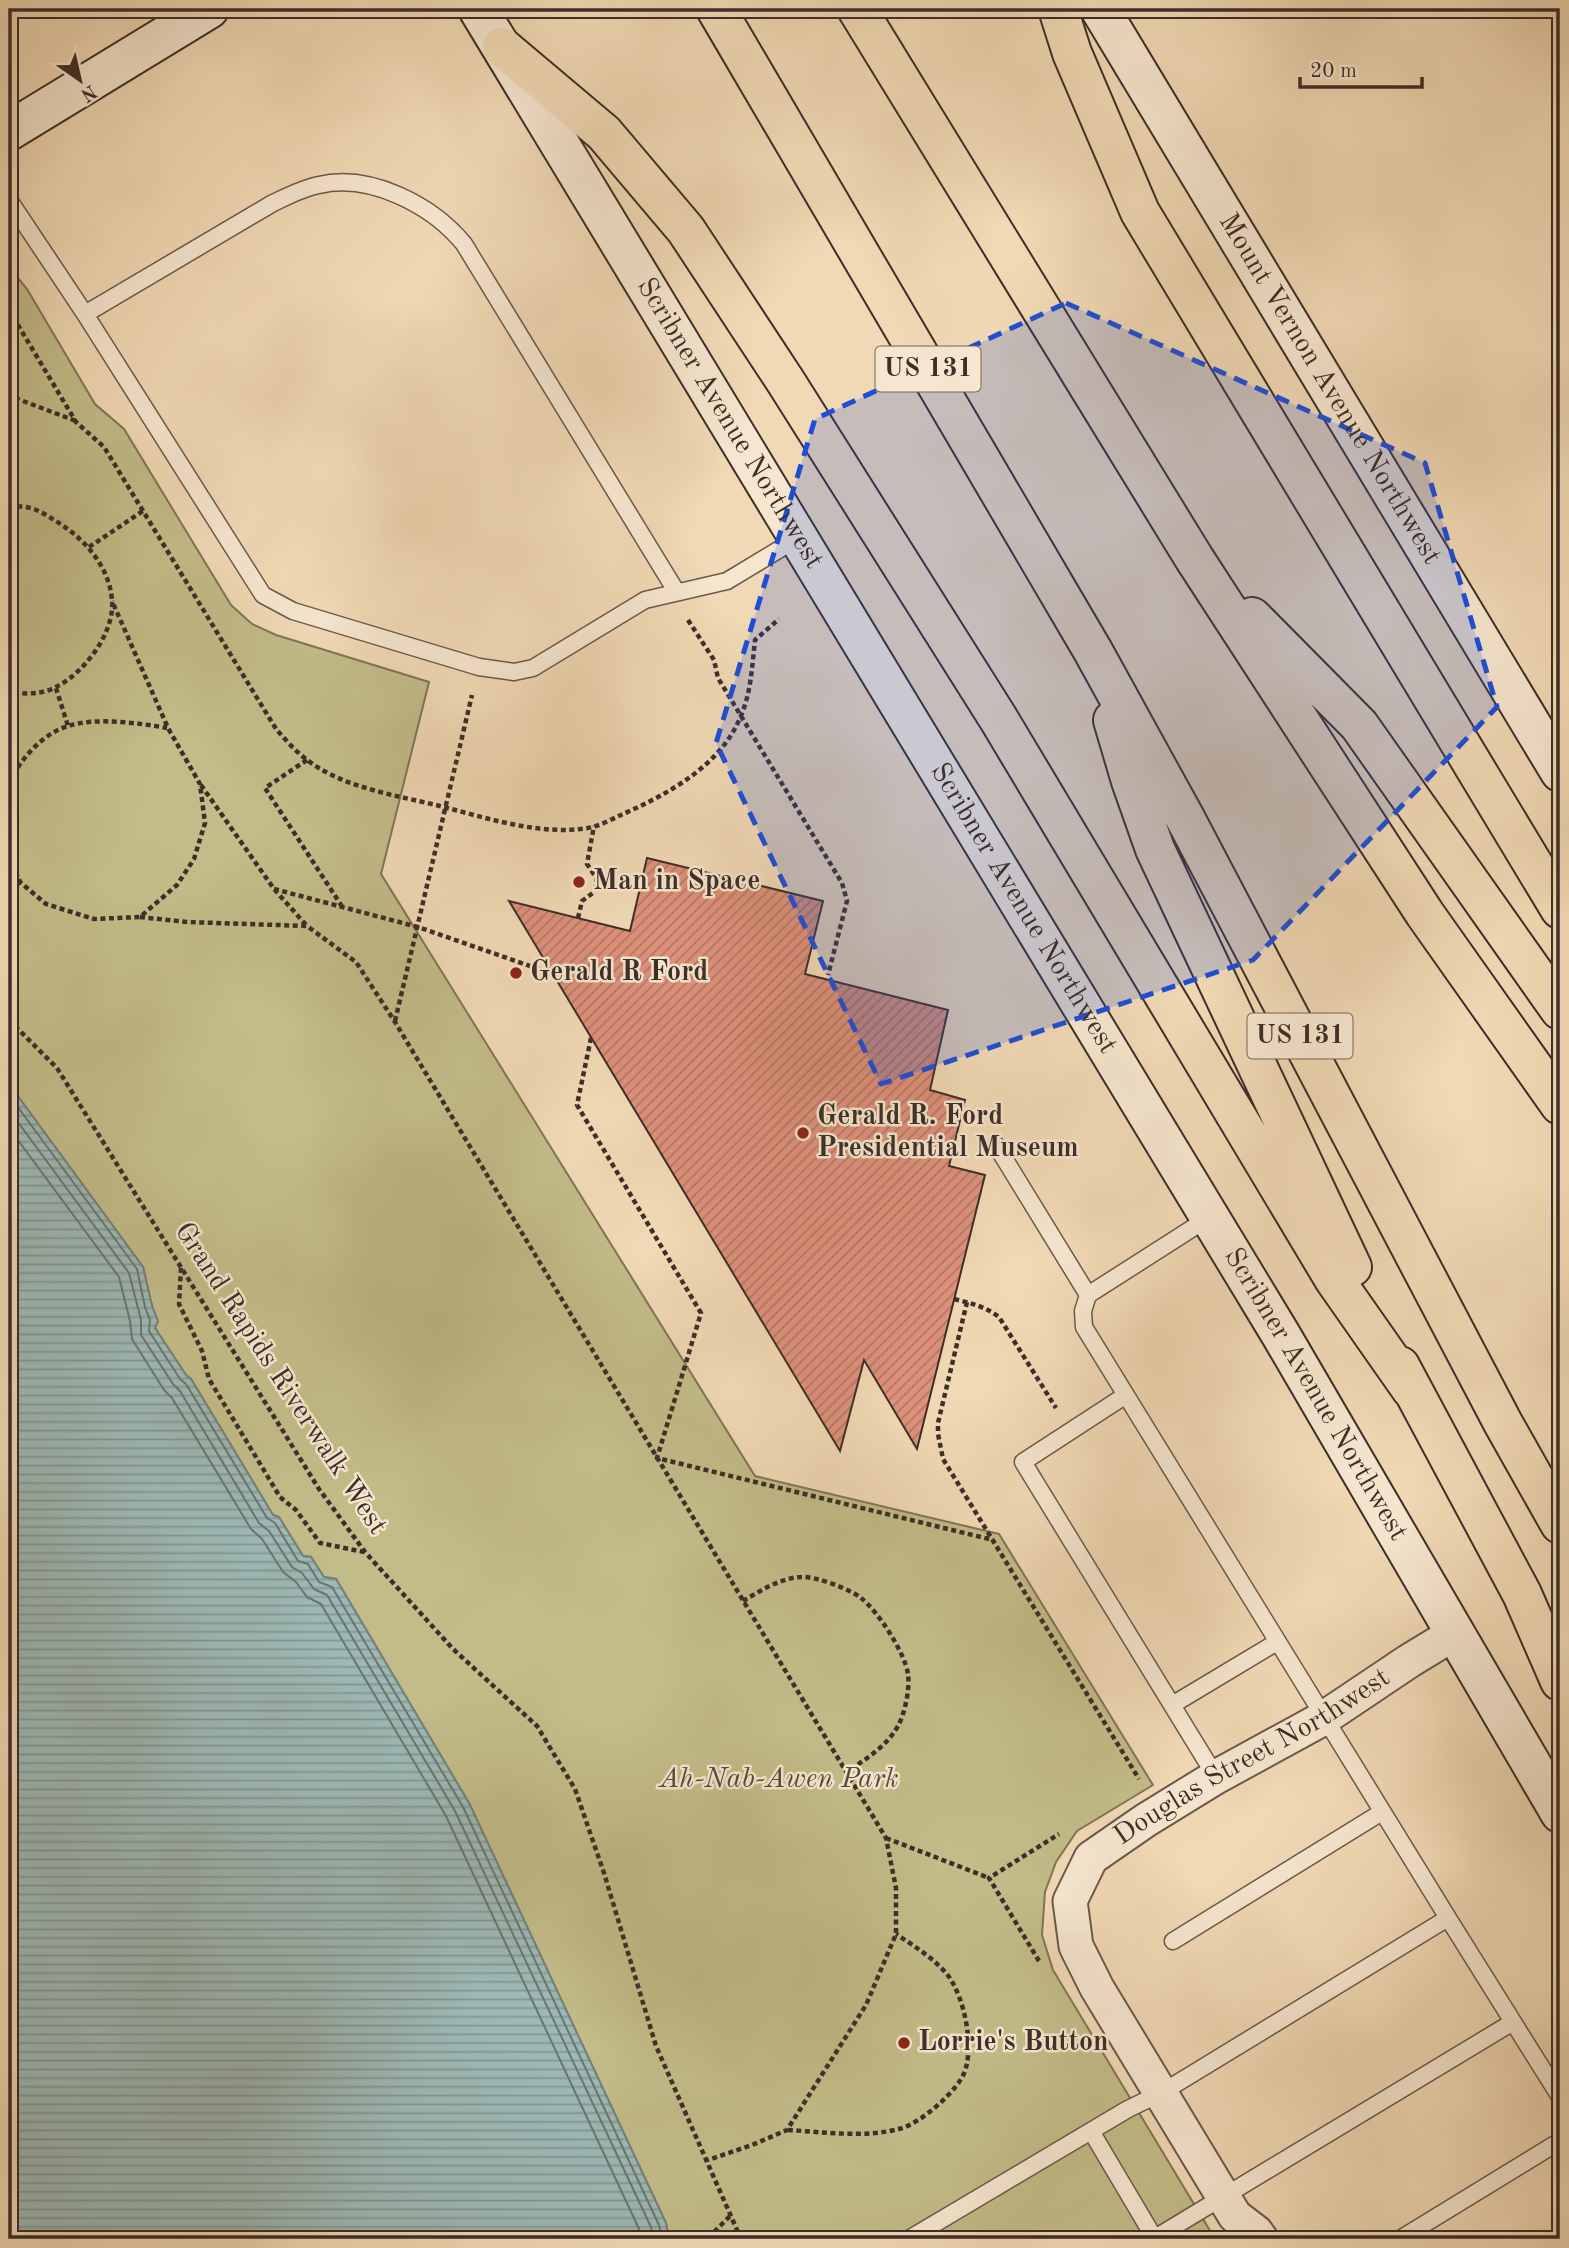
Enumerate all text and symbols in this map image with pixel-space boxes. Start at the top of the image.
north arrow [46,46,116,116]
scale bar [1300,46,1422,90]
text: 20 m [1310,61,1357,82]
text: N [76,80,99,104]
street label: Mount Vernon Avenue Northwest [1213,209,1446,570]
street label: Scribner Avenue Northwest [631,274,828,574]
road number: US 131 [876,346,981,392]
street label: Scribner Avenue Northwest [924,759,1122,1059]
place label: Man in Space [593,868,760,896]
marker: Man in Space [571,874,587,890]
place label: Gerald R Ford [530,959,708,987]
marker: Gerald R Ford [508,965,524,981]
road number: US 131 [1248,1014,1352,1058]
place label: Gerald R. Ford Presidential Museum [817,1103,1079,1163]
marker: Gerald R. Ford Presidential Museum [795,1125,811,1141]
street label: Grand Rapids Riverwalk West [169,1218,391,1540]
street label: Scribner Avenue Northwest [1218,1244,1412,1546]
street label: Douglas Street Northwest [1109,1664,1395,1851]
park label: Ah-Nab-Awen Park [657,1766,899,1794]
place label: Lorrie's Button [918,2029,1109,2057]
marker: Lorrie's Button [896,2035,912,2051]

